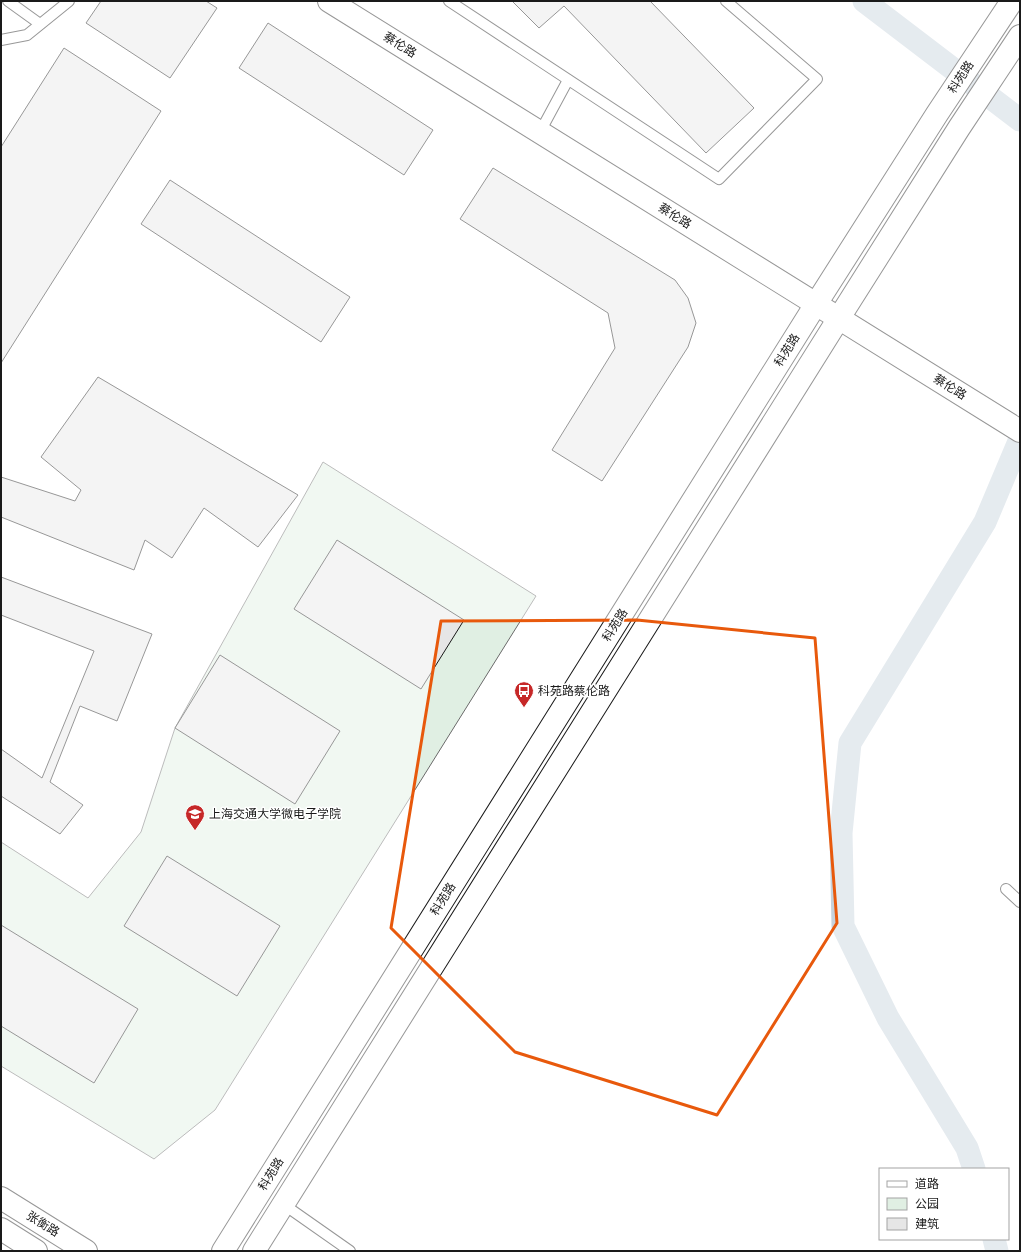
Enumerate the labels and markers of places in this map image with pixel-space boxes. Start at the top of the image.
bus stop icon: 科苑路蔡伦路 [513,680,535,708]
place label: 科苑路蔡伦路 [538,682,610,699]
school or university icon: 上海交通大学微电子学院 [184,803,206,831]
place label: 上海交通大学微电子学院 [209,805,341,822]

